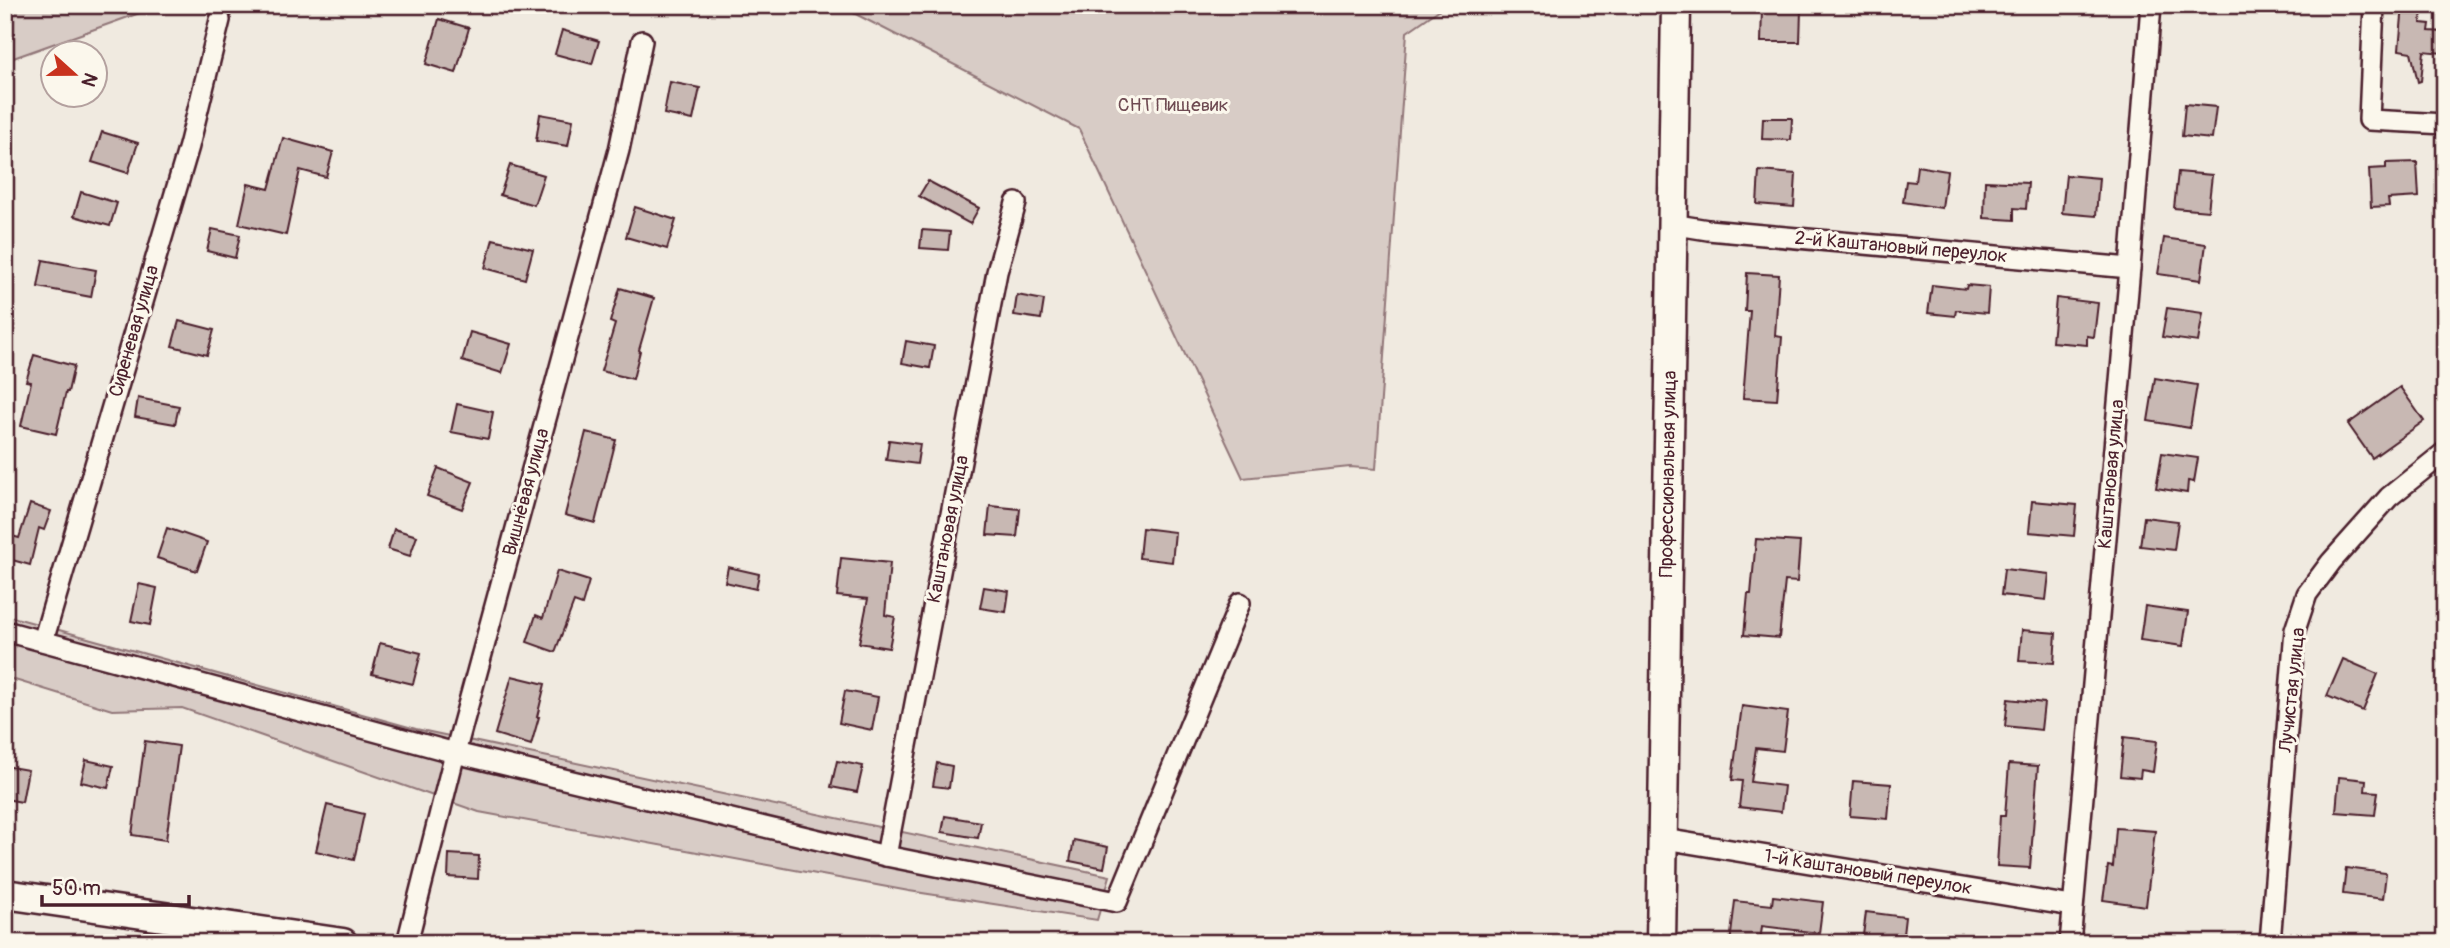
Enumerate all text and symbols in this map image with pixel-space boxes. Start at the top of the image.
north arrow [38,38,108,108]
text: N [75,69,102,90]
park label: СНТ Пищевик [1118,93,1228,117]
street label: 2-й Каштановый переулок [1794,226,2009,268]
street label: Сиреневая улица [104,262,164,400]
street label: Профессиональная улица [1654,370,1682,578]
street label: Каштановая улица [2093,398,2129,550]
street label: Вишнёвая улица [497,425,555,558]
street label: Каштановая улица [922,453,974,605]
street label: Лучистая улица [2273,626,2311,755]
street label: 1-й Каштановый переулок [1762,844,1974,900]
scale bar [42,864,189,908]
text: 50 m [52,875,101,902]

